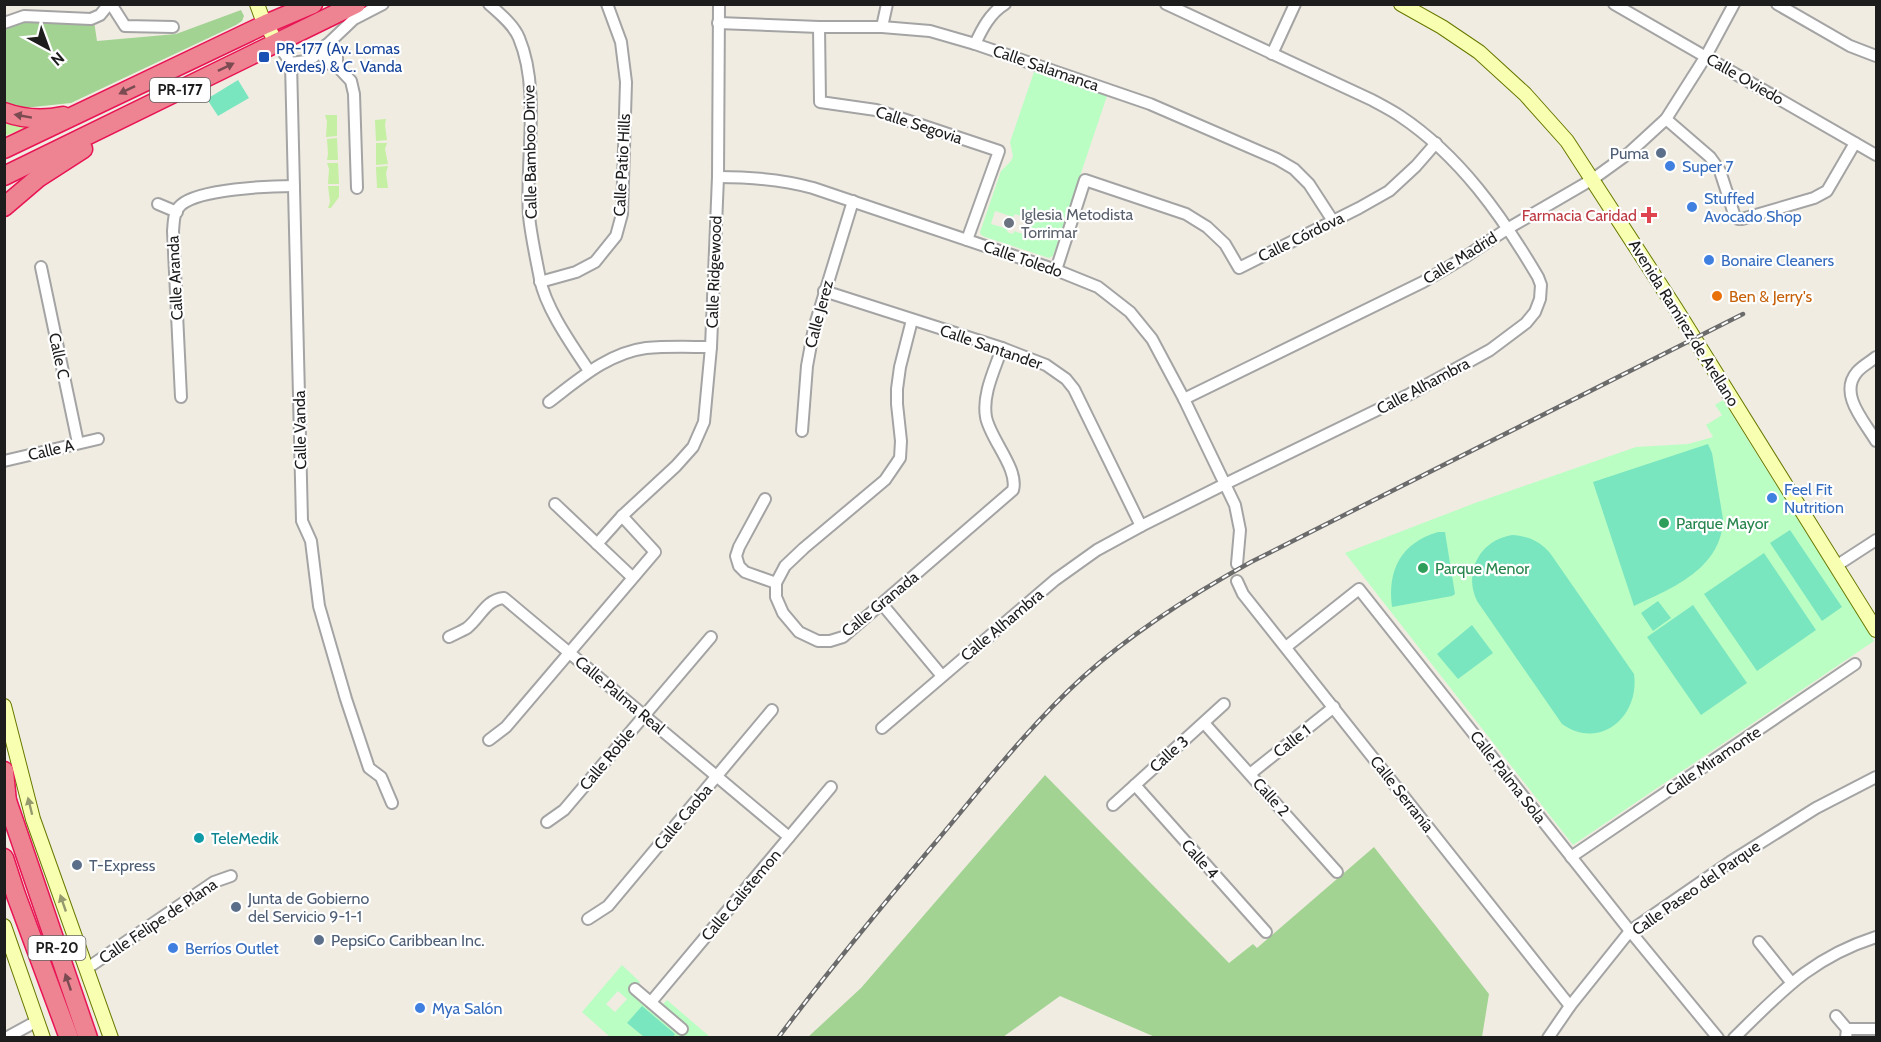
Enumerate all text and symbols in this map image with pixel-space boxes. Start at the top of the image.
north arrow [18,18,78,78]
place label: PR-177 (Av. Lomas Verdes) & C. Vanda [276,39,403,76]
street label: Calle Salamanca [990,41,1102,95]
text: N [47,48,68,70]
street label: Calle Oviedo [1703,49,1787,109]
marker: PR-177 (Av. Lomas Verdes) & C. Vanda [257,50,271,64]
one-way arrow [218,62,235,72]
road number: PR-177 [150,78,210,102]
street label: Calle Bamboo Drive [519,85,541,219]
one-way arrow [118,86,135,95]
street label: Calle Segovia [873,102,965,148]
one-way arrow [13,111,32,120]
street label: Calle Patio Hills [610,113,634,217]
place label: Puma [1610,144,1649,163]
marker: Puma [1654,146,1668,160]
place label: Super 7 [1682,157,1733,176]
marker: Super 7 [1663,159,1677,173]
place label: Stuffed Avocado Shop [1704,189,1802,226]
marker: Stuffed Avocado Shop [1685,200,1699,214]
place label: Iglesia Metodista Torrimar [1021,205,1133,242]
place label: Farmacia Caridad [1522,206,1637,225]
street label: Calle Córdova [1255,208,1347,266]
marker: Farmacia Caridad [1642,208,1656,222]
street label: Calle Ridgewood [703,215,725,329]
marker: Iglesia Metodista Torrimar [1002,216,1016,230]
street label: Calle Madrid [1420,228,1500,288]
street label: Calle Aranda [163,235,187,321]
street label: Avenida Ramírez de Arellano [1625,236,1743,410]
street label: Calle Toledo [981,237,1065,281]
place label: Bonaire Cleaners [1721,251,1835,270]
marker: Bonaire Cleaners [1702,253,1716,267]
street label: Calle Jerez [801,278,837,350]
place label: Ben & Jerry's [1729,287,1812,306]
marker: Ben & Jerry's [1710,289,1724,303]
street label: Calle Santander [937,321,1045,374]
street label: Calle C [45,331,73,381]
street label: Calle Alhambra [1373,353,1473,418]
street label: Calle Vanda [290,390,310,470]
street label: Calle A [26,435,76,465]
place label: Feel Fit Nutrition [1784,480,1844,517]
marker: Feel Fit Nutrition [1765,491,1779,505]
place label: Parque Mayor [1676,514,1770,533]
marker: Parque Mayor [1657,516,1671,530]
place label: Parque Menor [1435,559,1530,578]
marker: Parque Menor [1416,561,1430,575]
street label: Calle Granada [838,567,922,641]
street label: Calle Alhambra [957,585,1047,665]
street label: Calle Palma Real [571,652,669,738]
street label: Calle 1 [1270,721,1314,761]
street label: Calle Miramonte [1662,722,1764,800]
street label: Calle Roble [575,724,639,794]
street label: Calle Palma Sola [1466,727,1550,827]
street label: Calle 3 [1146,732,1192,776]
street label: Calle Serranía [1366,752,1438,836]
street label: Calle 2 [1249,774,1293,820]
street label: Calle Caoba [650,780,716,854]
one-way arrow [25,797,35,816]
place label: TeleMedik [211,829,279,848]
marker: TeleMedik [192,831,206,845]
street label: Calle 4 [1178,836,1222,882]
street label: Calle Paseo del Parque [1628,837,1764,939]
street label: Calle Calistemon [697,845,785,945]
place label: T-Express [89,856,156,875]
marker: T-Express [70,858,84,872]
street label: Calle Felipe de Plana [95,874,221,968]
place label: Junta de Gobierno del Servicio 9-1-1 [247,889,369,926]
one-way arrow [57,894,67,912]
marker: Junta de Gobierno del Servicio 9-1-1 [229,900,243,914]
place label: PepsiCo Caribbean Inc. [331,931,485,950]
marker: PepsiCo Caribbean Inc. [312,933,326,947]
road number: PR-20 [28,936,86,960]
place label: Berríos Outlet [185,939,279,958]
marker: Berríos Outlet [166,941,180,955]
one-way arrow [63,973,73,991]
place label: Mya Salón [432,999,502,1018]
marker: Mya Salón [413,1001,427,1015]

